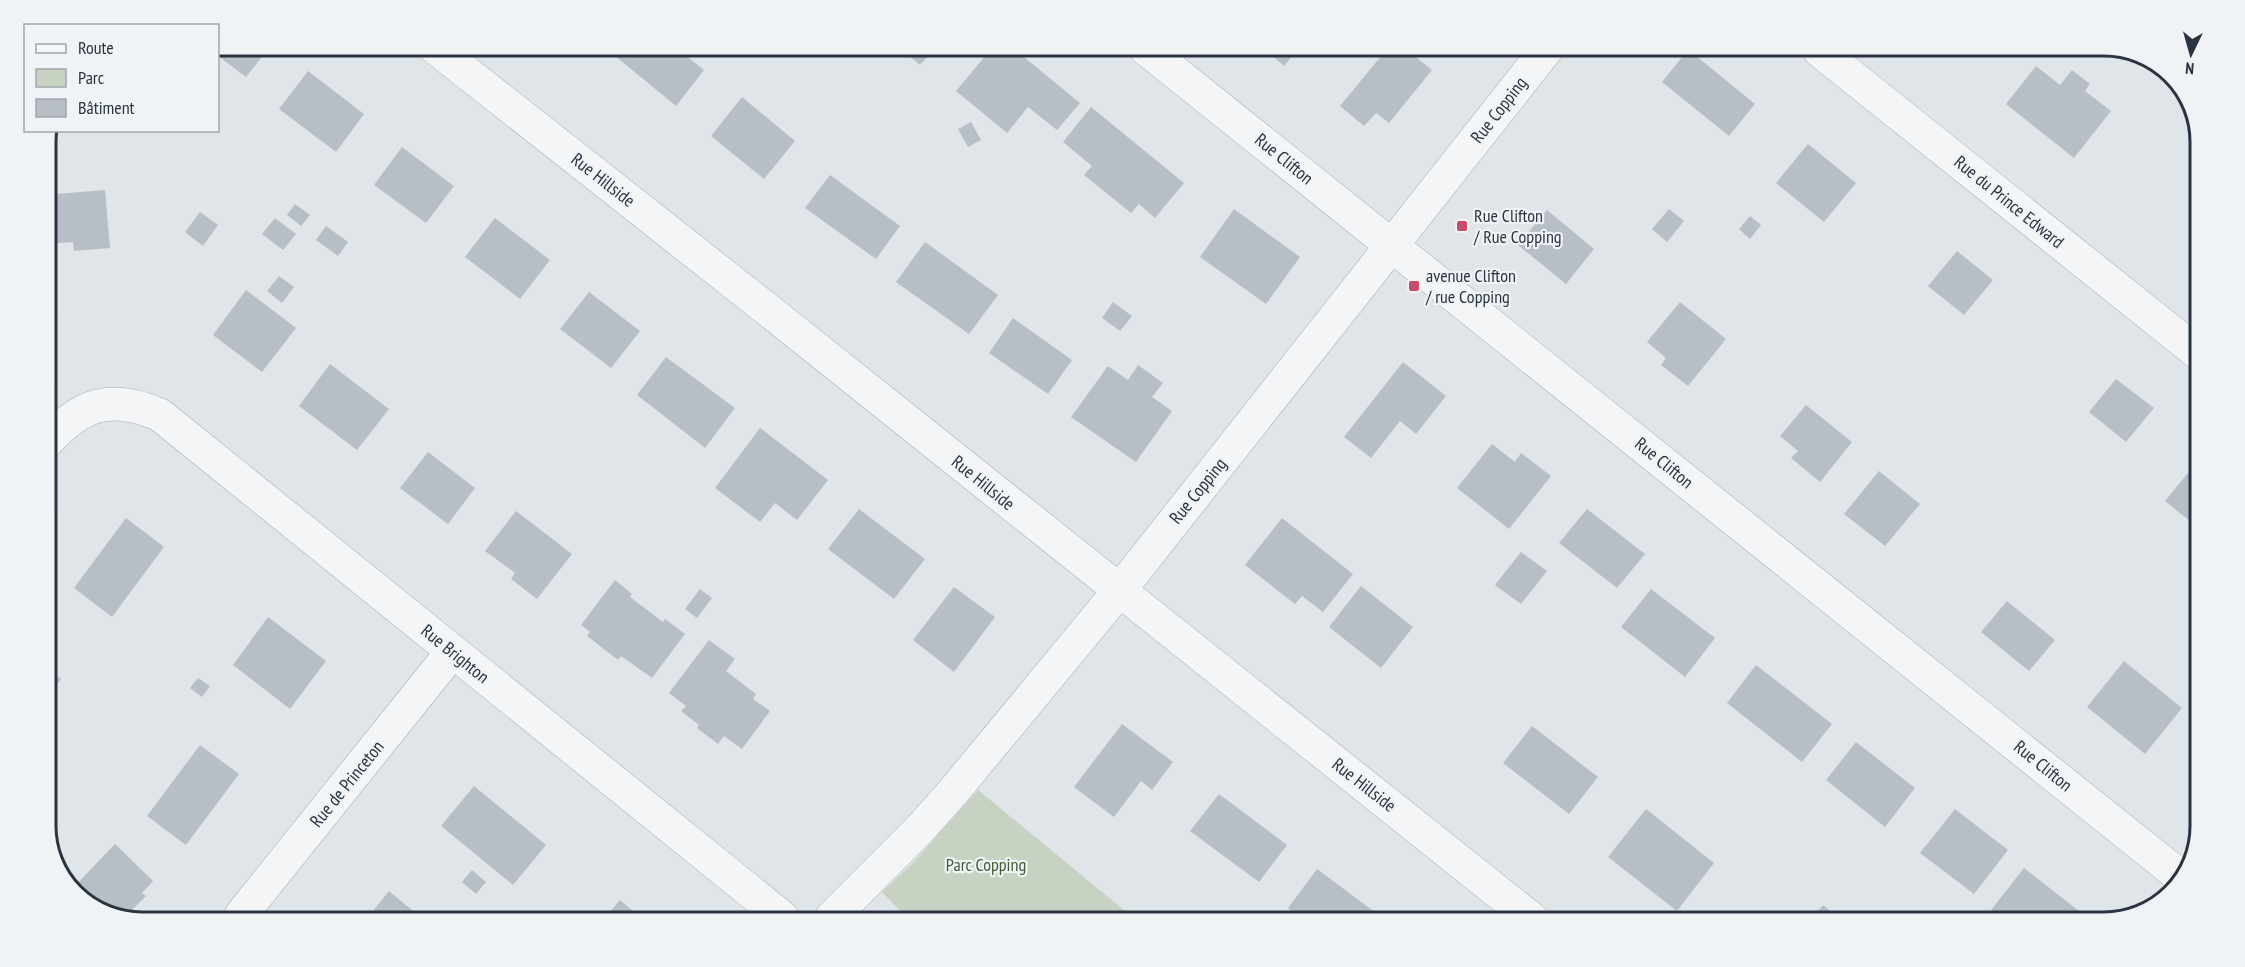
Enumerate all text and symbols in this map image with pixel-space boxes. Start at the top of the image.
legend [24,24,219,132]
north arrow [2161,24,2221,84]
text: Route [78,36,114,59]
text: N [2185,59,2195,79]
text: Parc [78,66,105,89]
street label: Rue Copping [1465,72,1532,148]
text: Bâtiment [78,96,135,119]
street label: Rue Clifton [1250,128,1318,189]
street label: Rue Hillside [567,147,640,212]
street label: Rue du Prince Edward [1950,150,2069,253]
place label: Rue Clifton / Rue Copping [1473,204,1562,248]
marker: Rue Clifton / Rue Copping [1455,219,1469,233]
place label: avenue Clifton / rue Copping [1425,264,1516,308]
marker: avenue Clifton / rue Copping [1407,279,1421,293]
street label: Rue Clifton [1630,432,1698,493]
street label: Rue Hillside [947,450,1020,515]
street label: Rue Copping [1164,453,1231,528]
street label: Rue Brighton [417,619,494,688]
street label: Rue Clifton [2009,735,2077,796]
street label: Rue de Princeton [305,736,389,832]
street label: Rue Hillside [1328,752,1401,817]
park label: Parc Copping [946,853,1026,876]

